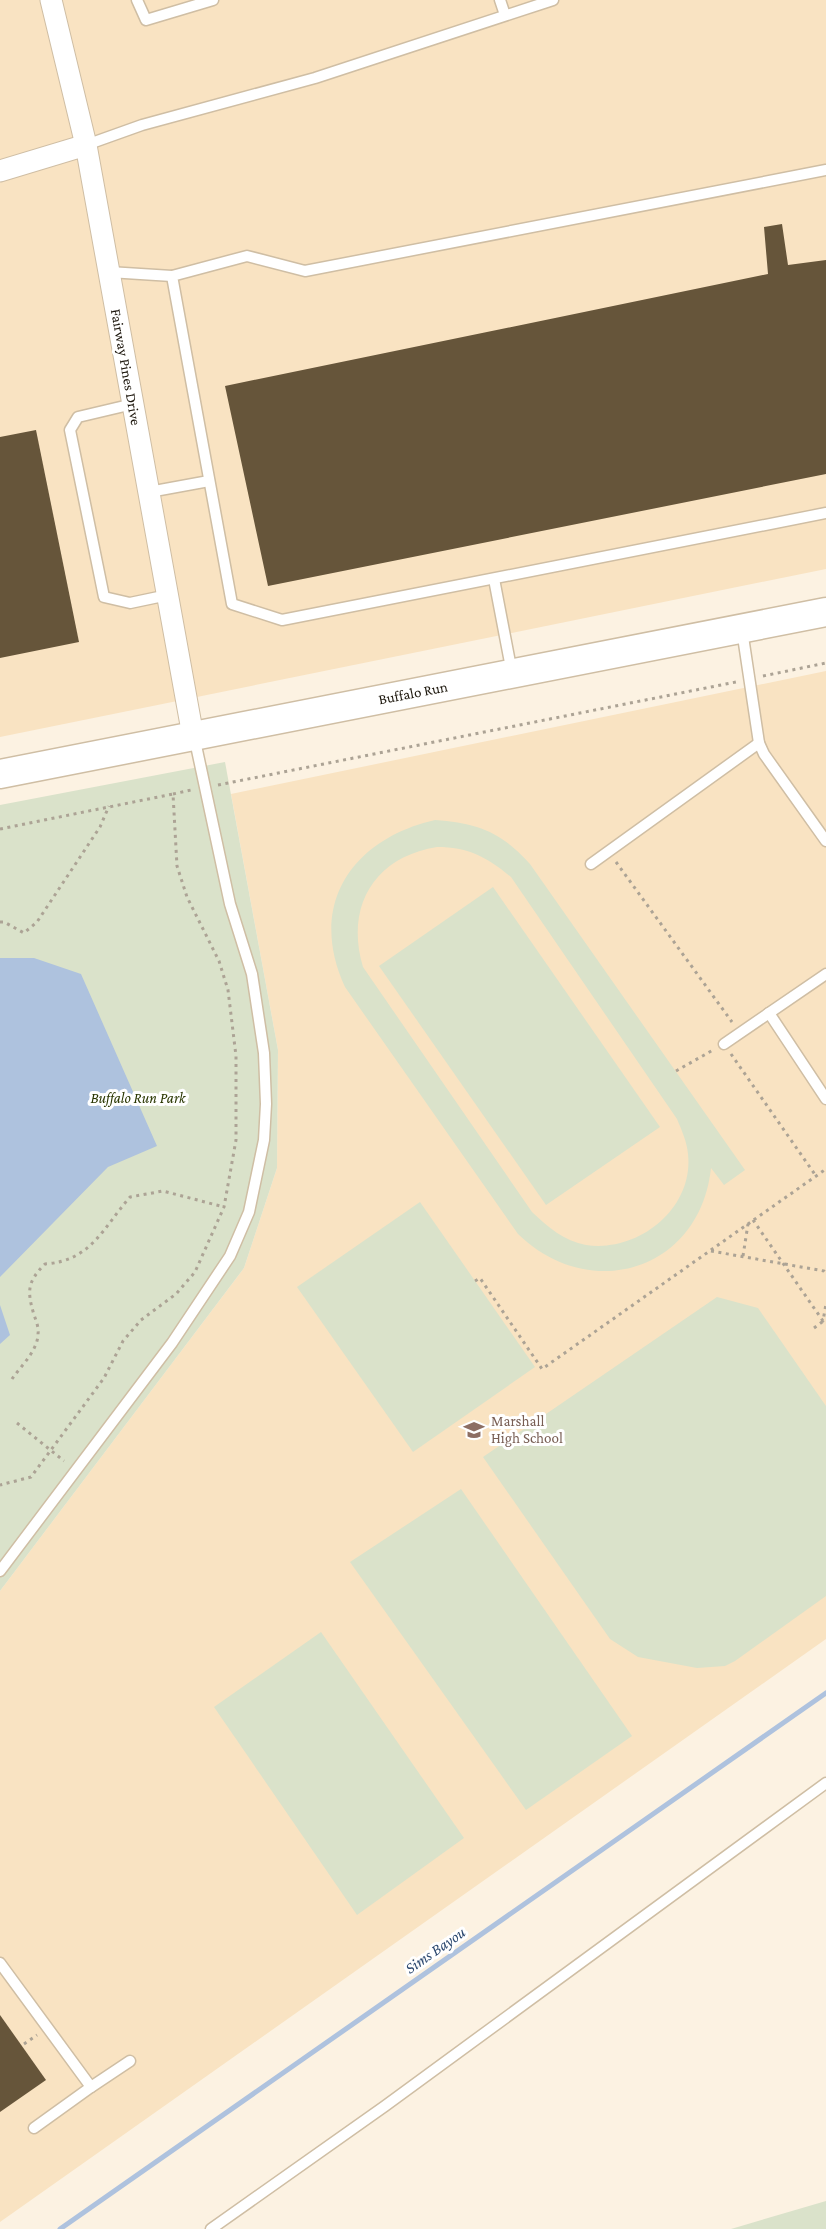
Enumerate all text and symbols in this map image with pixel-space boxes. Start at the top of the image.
street label: Fairway Pines Drive [107,307,144,427]
street label: Buffalo Run [377,678,449,708]
park label: Buffalo Run Park [90,1090,187,1107]
place label: Marshall High School [491,1413,563,1447]
school or university icon: Marshall High School [462,1418,486,1442]
water label: Sims Bayou [402,1923,469,1978]

